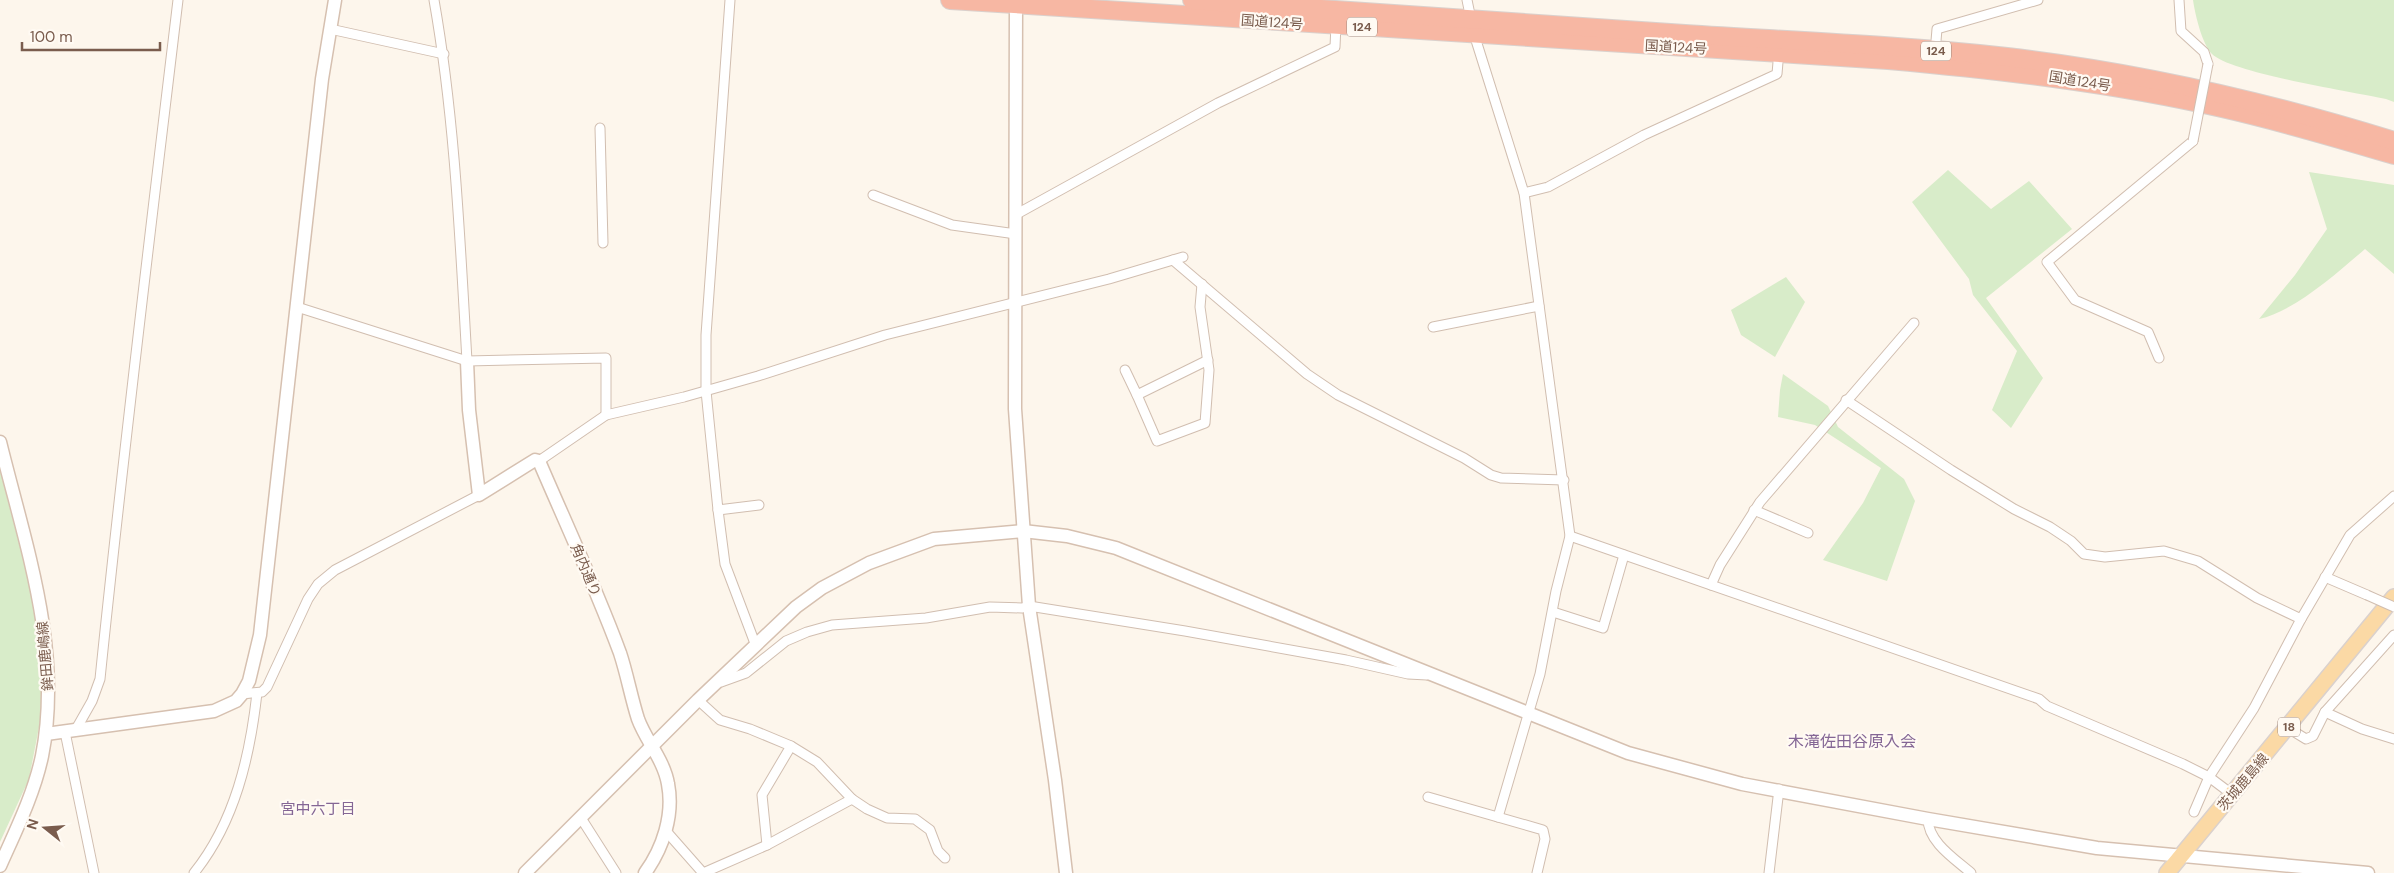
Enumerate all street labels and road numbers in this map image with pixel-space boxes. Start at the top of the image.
street label: 国道124号 [1240,11,1304,33]
road number: 124 [1347,18,1377,36]
street label: 国道124号 [1644,36,1708,58]
road number: 124 [1921,41,1951,60]
street label: 国道124号 [2048,67,2112,95]
street label: 角内通り [567,541,605,599]
street label: 鉾田鹿嶋線 [33,620,57,692]
road number: 18 [2278,718,2300,736]
street label: 茨城鹿島線 [2214,749,2272,815]

